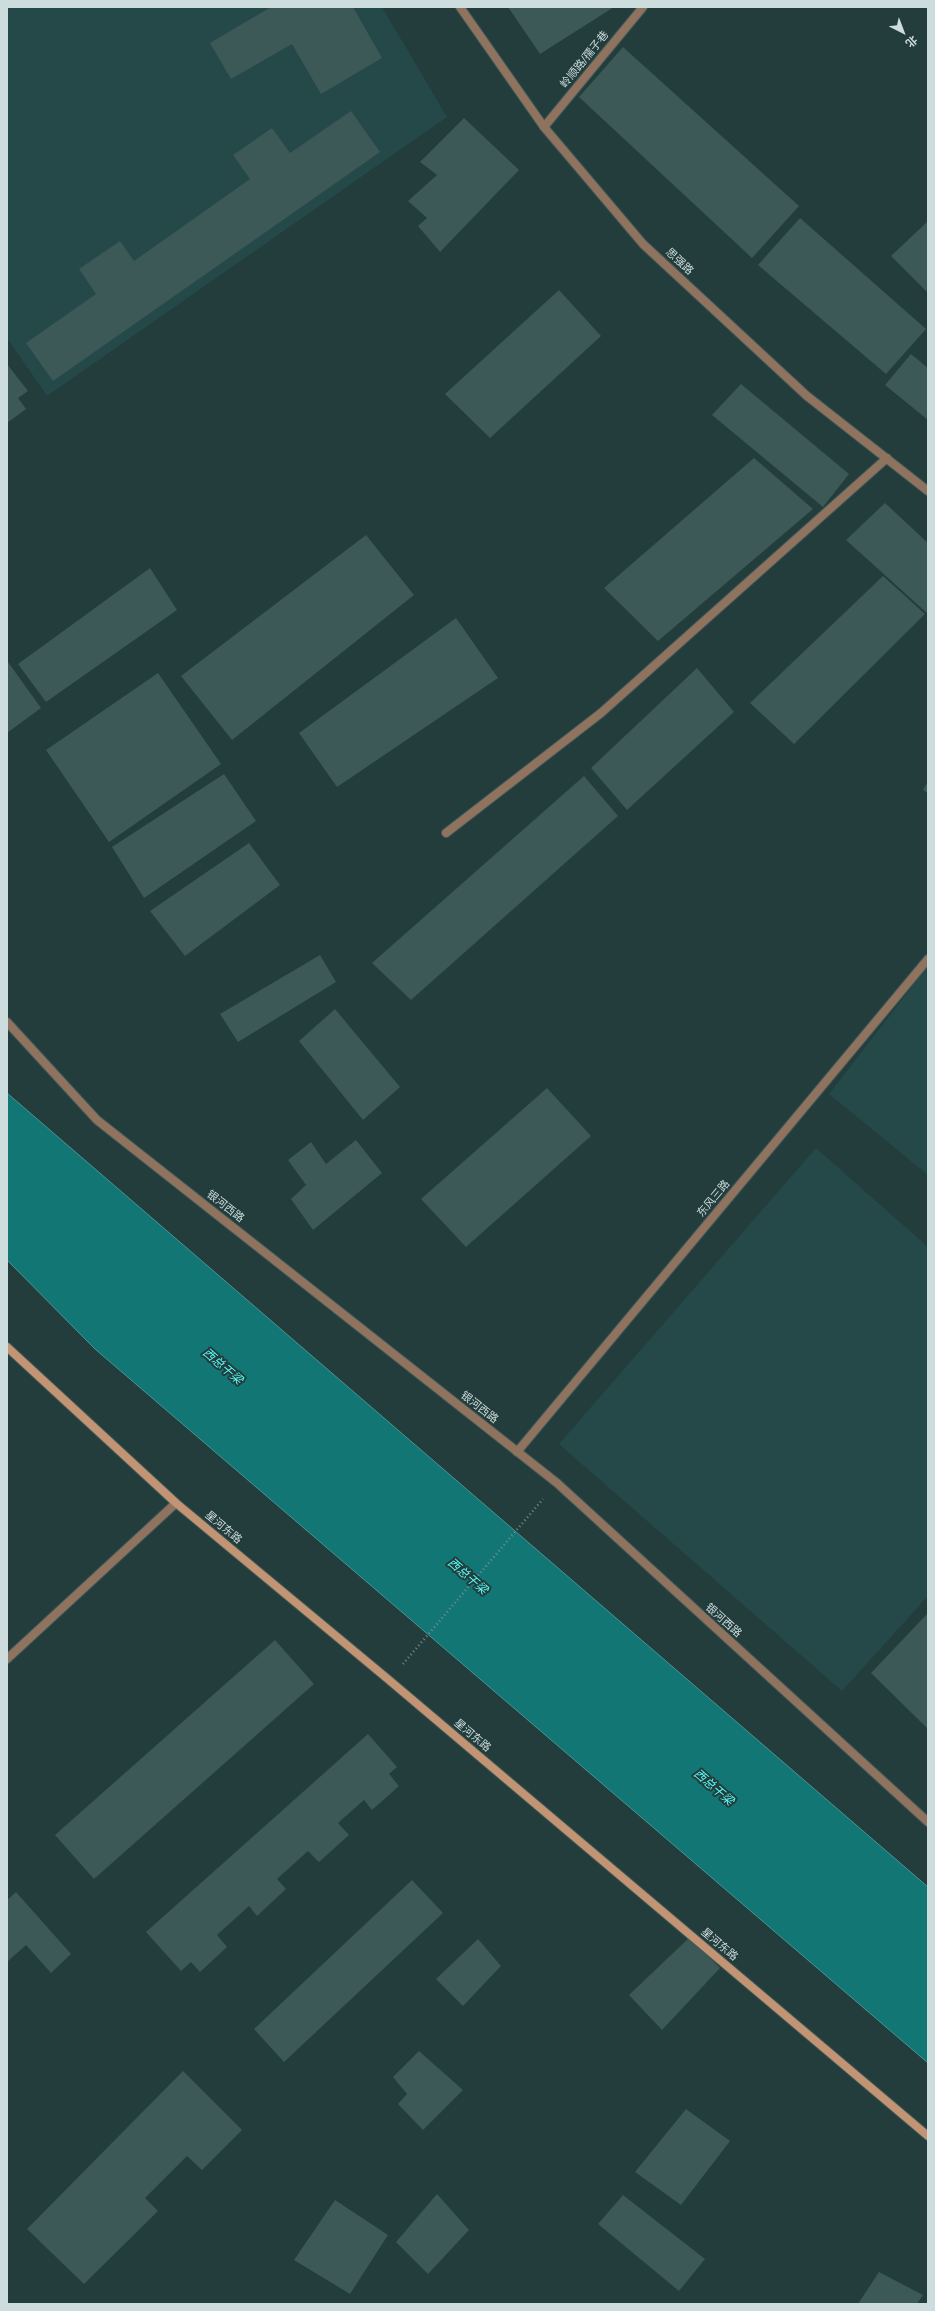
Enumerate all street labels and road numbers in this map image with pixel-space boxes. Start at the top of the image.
street label: 岭顺路/孺子巷 [558,29,612,91]
street label: 思强路 [662,246,696,278]
street label: 东风三路 [695,1178,733,1220]
street label: 银河西路 [204,1188,246,1226]
street label: 银河西路 [458,1389,500,1427]
street label: 星河东路 [202,1509,244,1547]
street label: 银河西路 [702,1601,744,1641]
street label: 星河东路 [451,1717,493,1755]
street label: 星河东路 [698,1926,740,1964]

